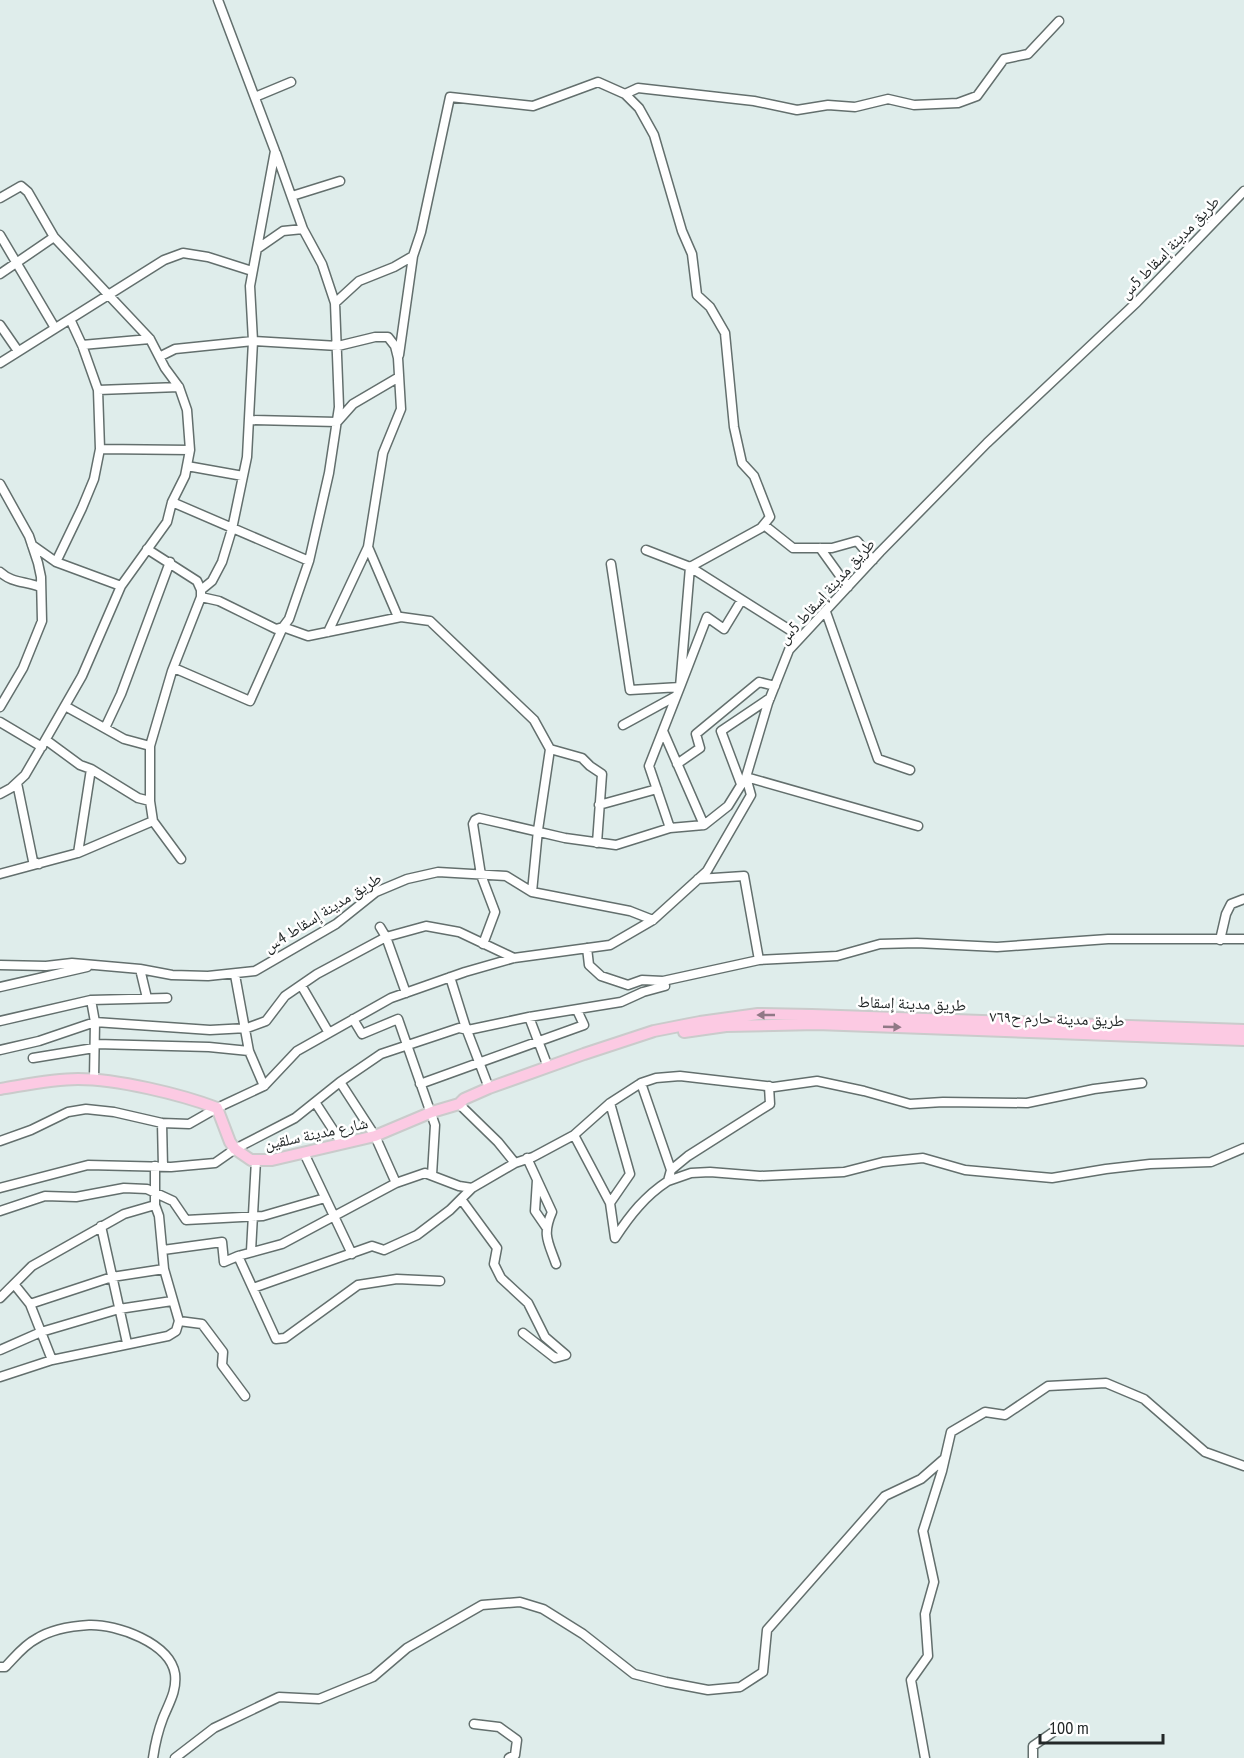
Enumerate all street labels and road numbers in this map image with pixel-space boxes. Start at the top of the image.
street label: طريق مدينة إسقاط 5س [1115,191,1224,303]
street label: طريق مدينة إسقاط 5س [773,534,880,649]
street label: طريق مدينة إسقاط 4س [259,868,385,957]
street label: طريق مدينة إسقاط [857,991,967,1016]
street label: طريق مدينة حارم ح٧٦٩ [989,1006,1125,1031]
street label: شارع مدينة سلقين [262,1112,370,1155]

